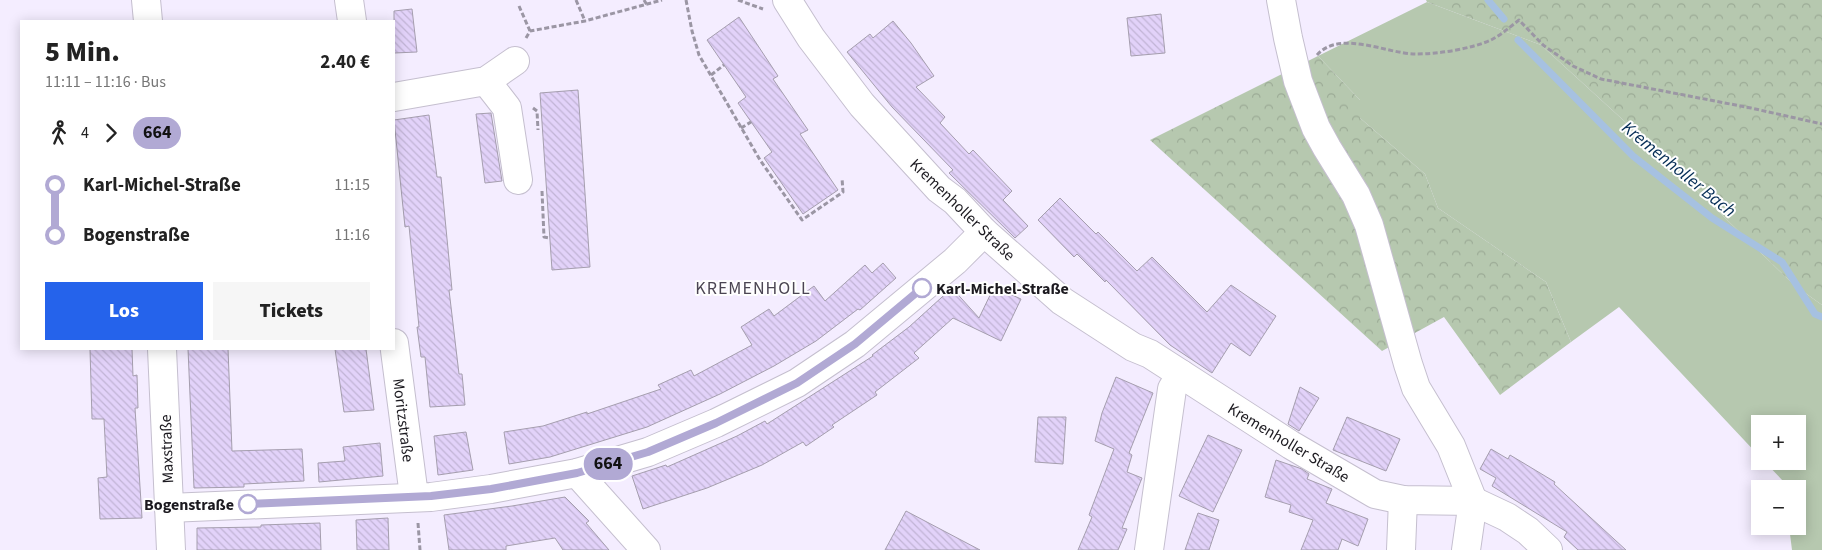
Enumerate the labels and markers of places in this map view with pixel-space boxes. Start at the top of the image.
marker: Karl-Michel-Straße [912,278,932,298]
place label: Karl-Michel-Straße [936,278,1069,300]
place label: Bogenstraße [144,494,234,516]
marker: Bogenstraße [238,494,258,514]

